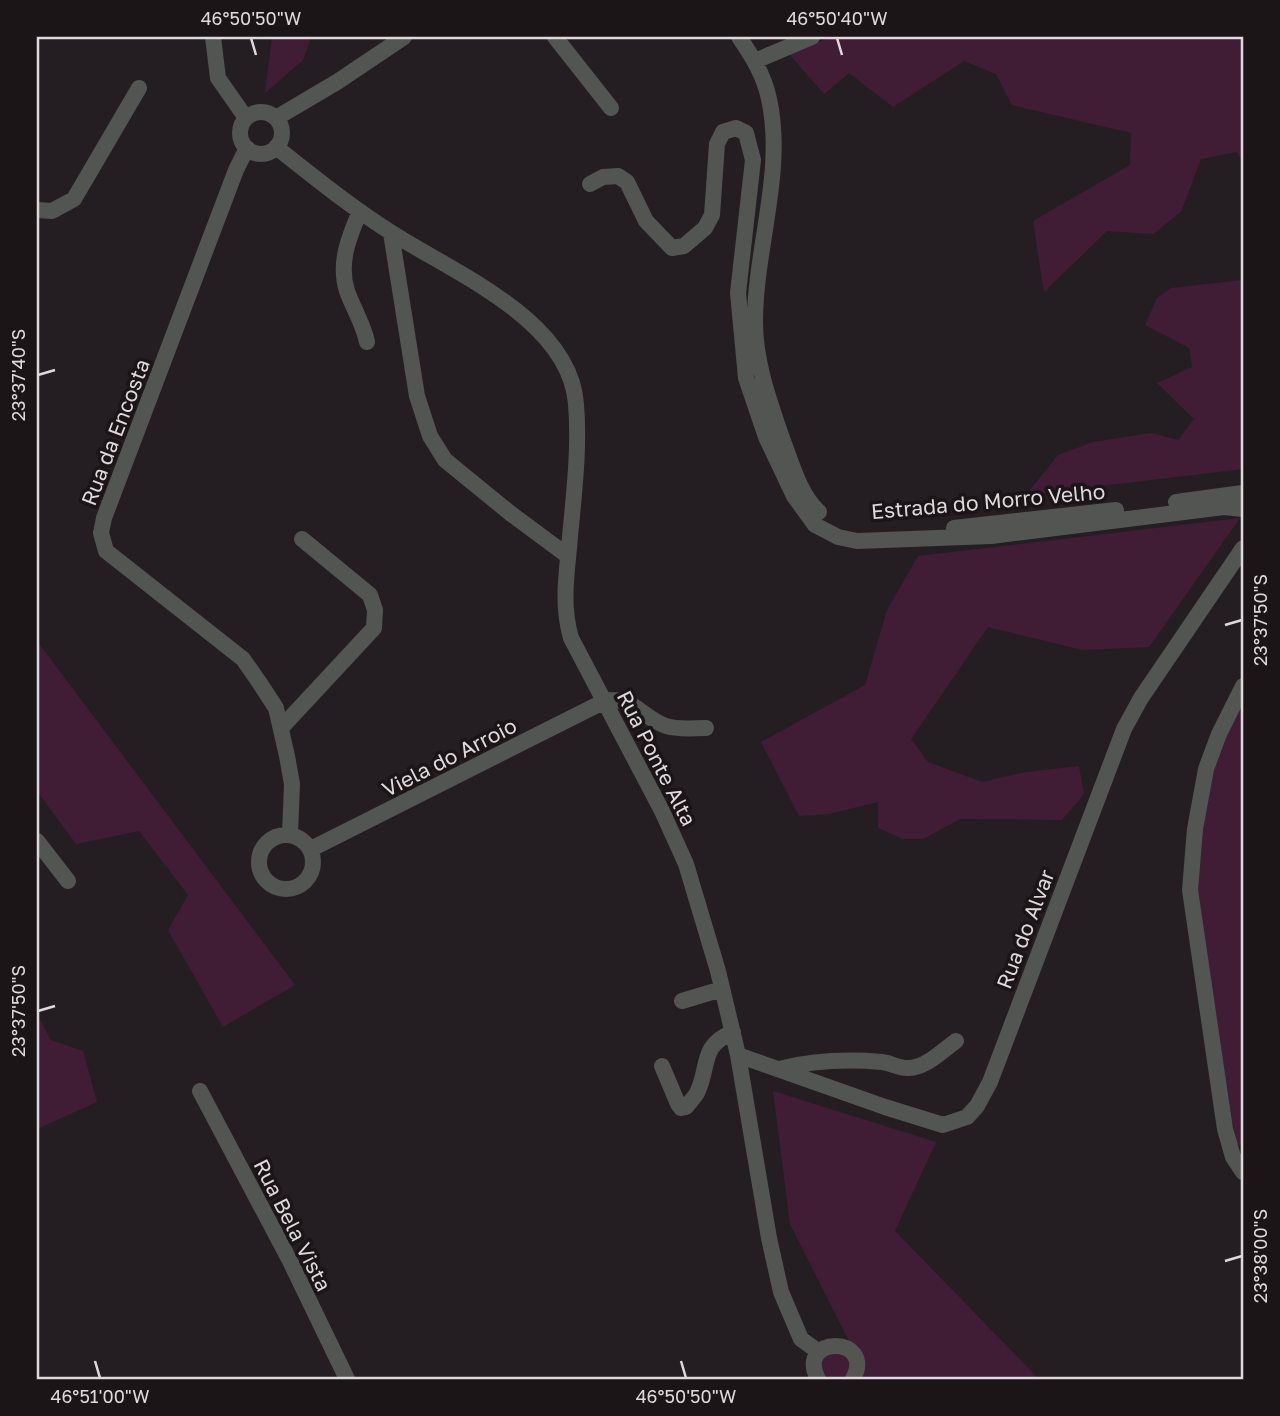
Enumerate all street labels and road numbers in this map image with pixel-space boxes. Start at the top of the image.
street label: Rua da Encosta [75,355,155,509]
street label: Estrada do Morro Velho [870,478,1106,524]
street label: Rua Ponte Alta [612,686,702,830]
street label: Viela do Arroio [377,712,521,802]
street label: Rua do Alvar [990,866,1060,992]
street label: Rua Bela Vista [249,1155,337,1295]

